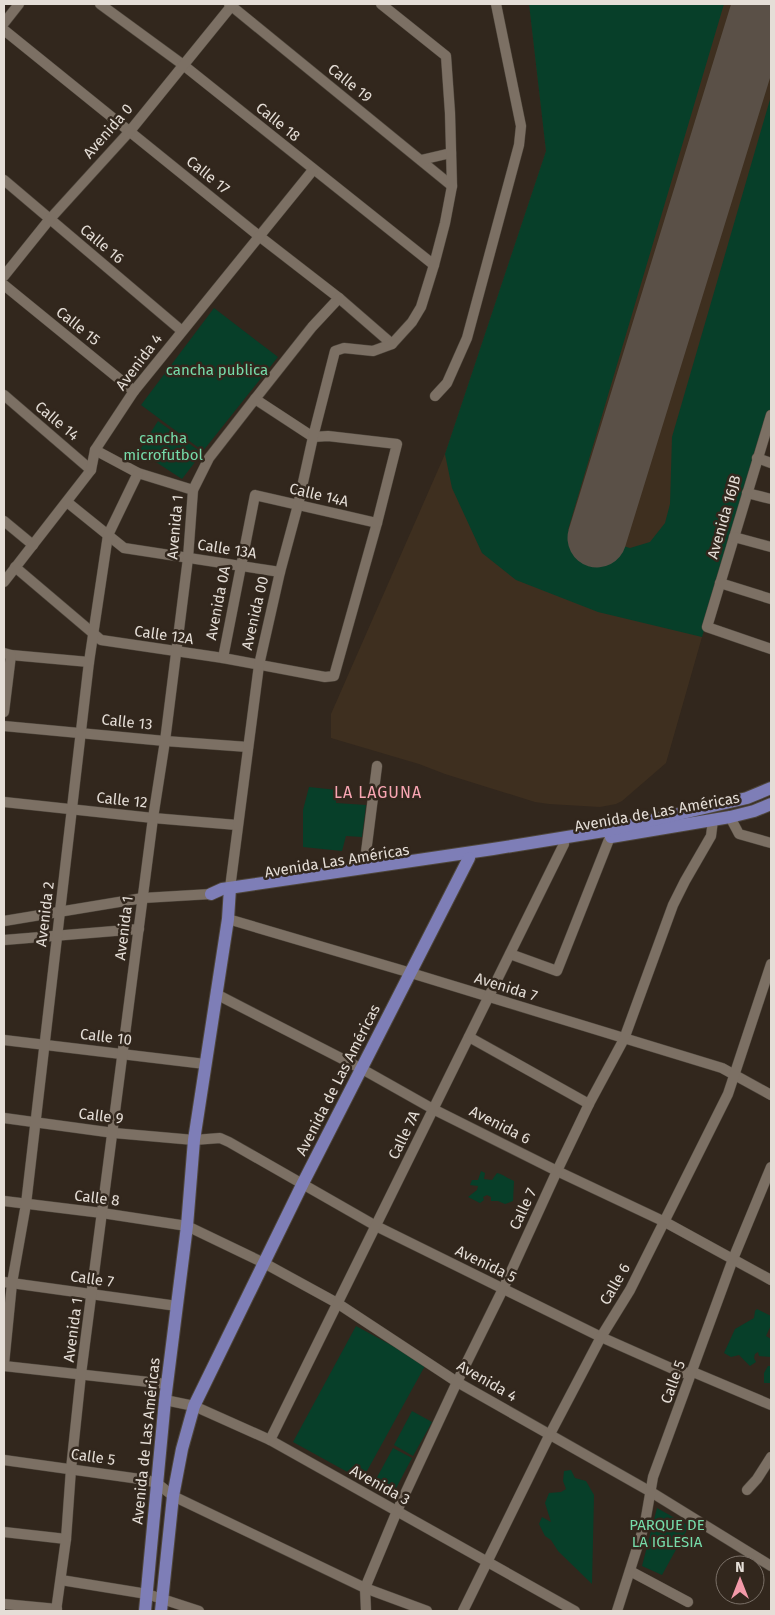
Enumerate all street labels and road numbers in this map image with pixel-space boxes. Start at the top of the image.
street label: Calle 19 [324,60,376,106]
street label: Calle 18 [252,99,304,145]
street label: Avenida 0 [79,100,137,162]
street label: Calle 17 [183,152,233,198]
street label: Calle 16 [76,221,128,267]
street label: Calle 15 [52,303,104,349]
street label: Avenida 4 [112,330,166,394]
street label: Calle 14 [31,398,83,444]
street label: Avenida 16JB [703,473,745,561]
street label: Calle 14A [288,479,351,511]
street label: Avenida 1 [163,494,187,560]
street label: Calle 13A [196,535,258,563]
street label: Avenida 0A [202,564,234,642]
street label: Avenida 00 [238,574,272,652]
street label: Calle 12A [133,622,195,648]
street label: Calle 13 [101,710,153,734]
street label: Calle 12 [96,788,148,812]
street label: Avenida de Las Américas [573,789,741,835]
street label: Avenida Las Américas [263,841,411,881]
street label: Avenida 2 [32,880,58,948]
street label: Avenida 1 [111,895,137,961]
street label: Avenida 7 [472,969,540,1005]
street label: Avenida de Las Américas [292,1001,384,1159]
street label: Calle 10 [79,1025,133,1049]
street label: Avenida 6 [466,1102,534,1148]
street label: Calle 9 [78,1104,125,1128]
street label: Calle 7A [385,1107,424,1162]
street label: Calle 7 [506,1185,541,1233]
street label: Calle 8 [73,1186,121,1210]
street label: Avenida 5 [453,1242,519,1286]
street label: Calle 6 [596,1260,634,1308]
street label: Calle 7 [69,1267,115,1291]
street label: Avenida 1 [60,1297,86,1363]
street label: Avenida de Las Américas [128,1357,164,1525]
street label: Avenida 4 [454,1357,520,1405]
street label: Calle 5 [657,1358,689,1406]
street label: Calle 5 [70,1445,116,1469]
street label: Avenida 3 [347,1461,413,1509]

